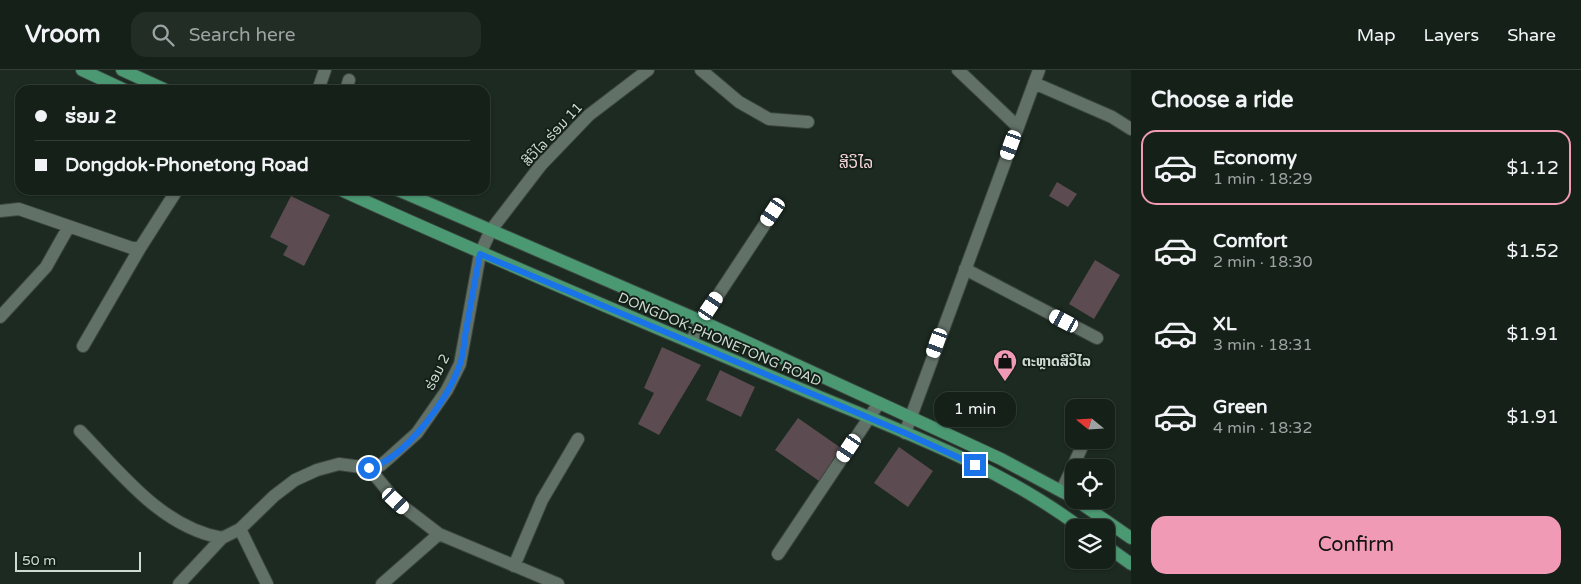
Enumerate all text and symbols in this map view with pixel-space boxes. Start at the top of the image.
search box [131,12,481,57]
text: Vroom [25,20,101,49]
icon: search [149,21,177,49]
text: Search here [189,24,296,46]
text: Map [1357,24,1396,46]
text: Layers [1424,24,1479,46]
text: Share [1507,24,1556,46]
text: Choose a ride [1151,87,1294,113]
street label: ສີວິໄລ ຮ່ອມ 11 [518,99,586,170]
text: ຮ່ອມ 2 [65,106,117,128]
car [998,128,1023,162]
icon: car [1153,145,1198,190]
text: Economy [1213,147,1297,169]
district label: ສີວິໄລ [839,153,873,173]
text: Dongdok-Phonetong Road [65,154,309,176]
text: $1.12 [1507,157,1559,179]
text: 1 min · 18:29 [1213,169,1312,189]
car [758,195,787,229]
icon: car [1153,228,1198,273]
text: Comfort [1213,230,1287,252]
text: $1.52 [1507,240,1559,262]
text: 2 min · 18:30 [1213,252,1312,272]
street label: DONGDOK-PHONETONG ROAD [616,289,824,390]
car [696,289,725,323]
car [1047,307,1080,335]
icon: car [1153,311,1198,356]
text: XL [1213,313,1237,335]
text: $1.91 [1507,323,1559,345]
car [924,326,949,360]
text: 3 min · 18:31 [1213,335,1312,355]
shop icon: ຕະຫຼາດສີວິໄລ [992,348,1018,382]
street label: ຮ່ອມ 2 [421,351,453,393]
place label: ຕະຫຼາດສີວິໄລ [1022,352,1091,370]
callout: 1 min [934,392,1016,428]
icon: car [1153,394,1198,439]
text: Green [1213,396,1267,418]
text: 1 min [954,399,996,419]
north arrow [1065,399,1115,449]
map controls [1065,399,1115,569]
text: $1.91 [1507,406,1559,428]
text: 4 min · 18:32 [1213,418,1312,438]
car [834,431,863,465]
route end [964,454,986,476]
route start [358,457,380,479]
button: locate [1065,459,1115,509]
car [379,485,412,517]
button: Confirm [1151,516,1561,574]
button: layers [1065,519,1115,569]
scale bar [15,549,141,572]
text: 50 m [22,552,56,569]

